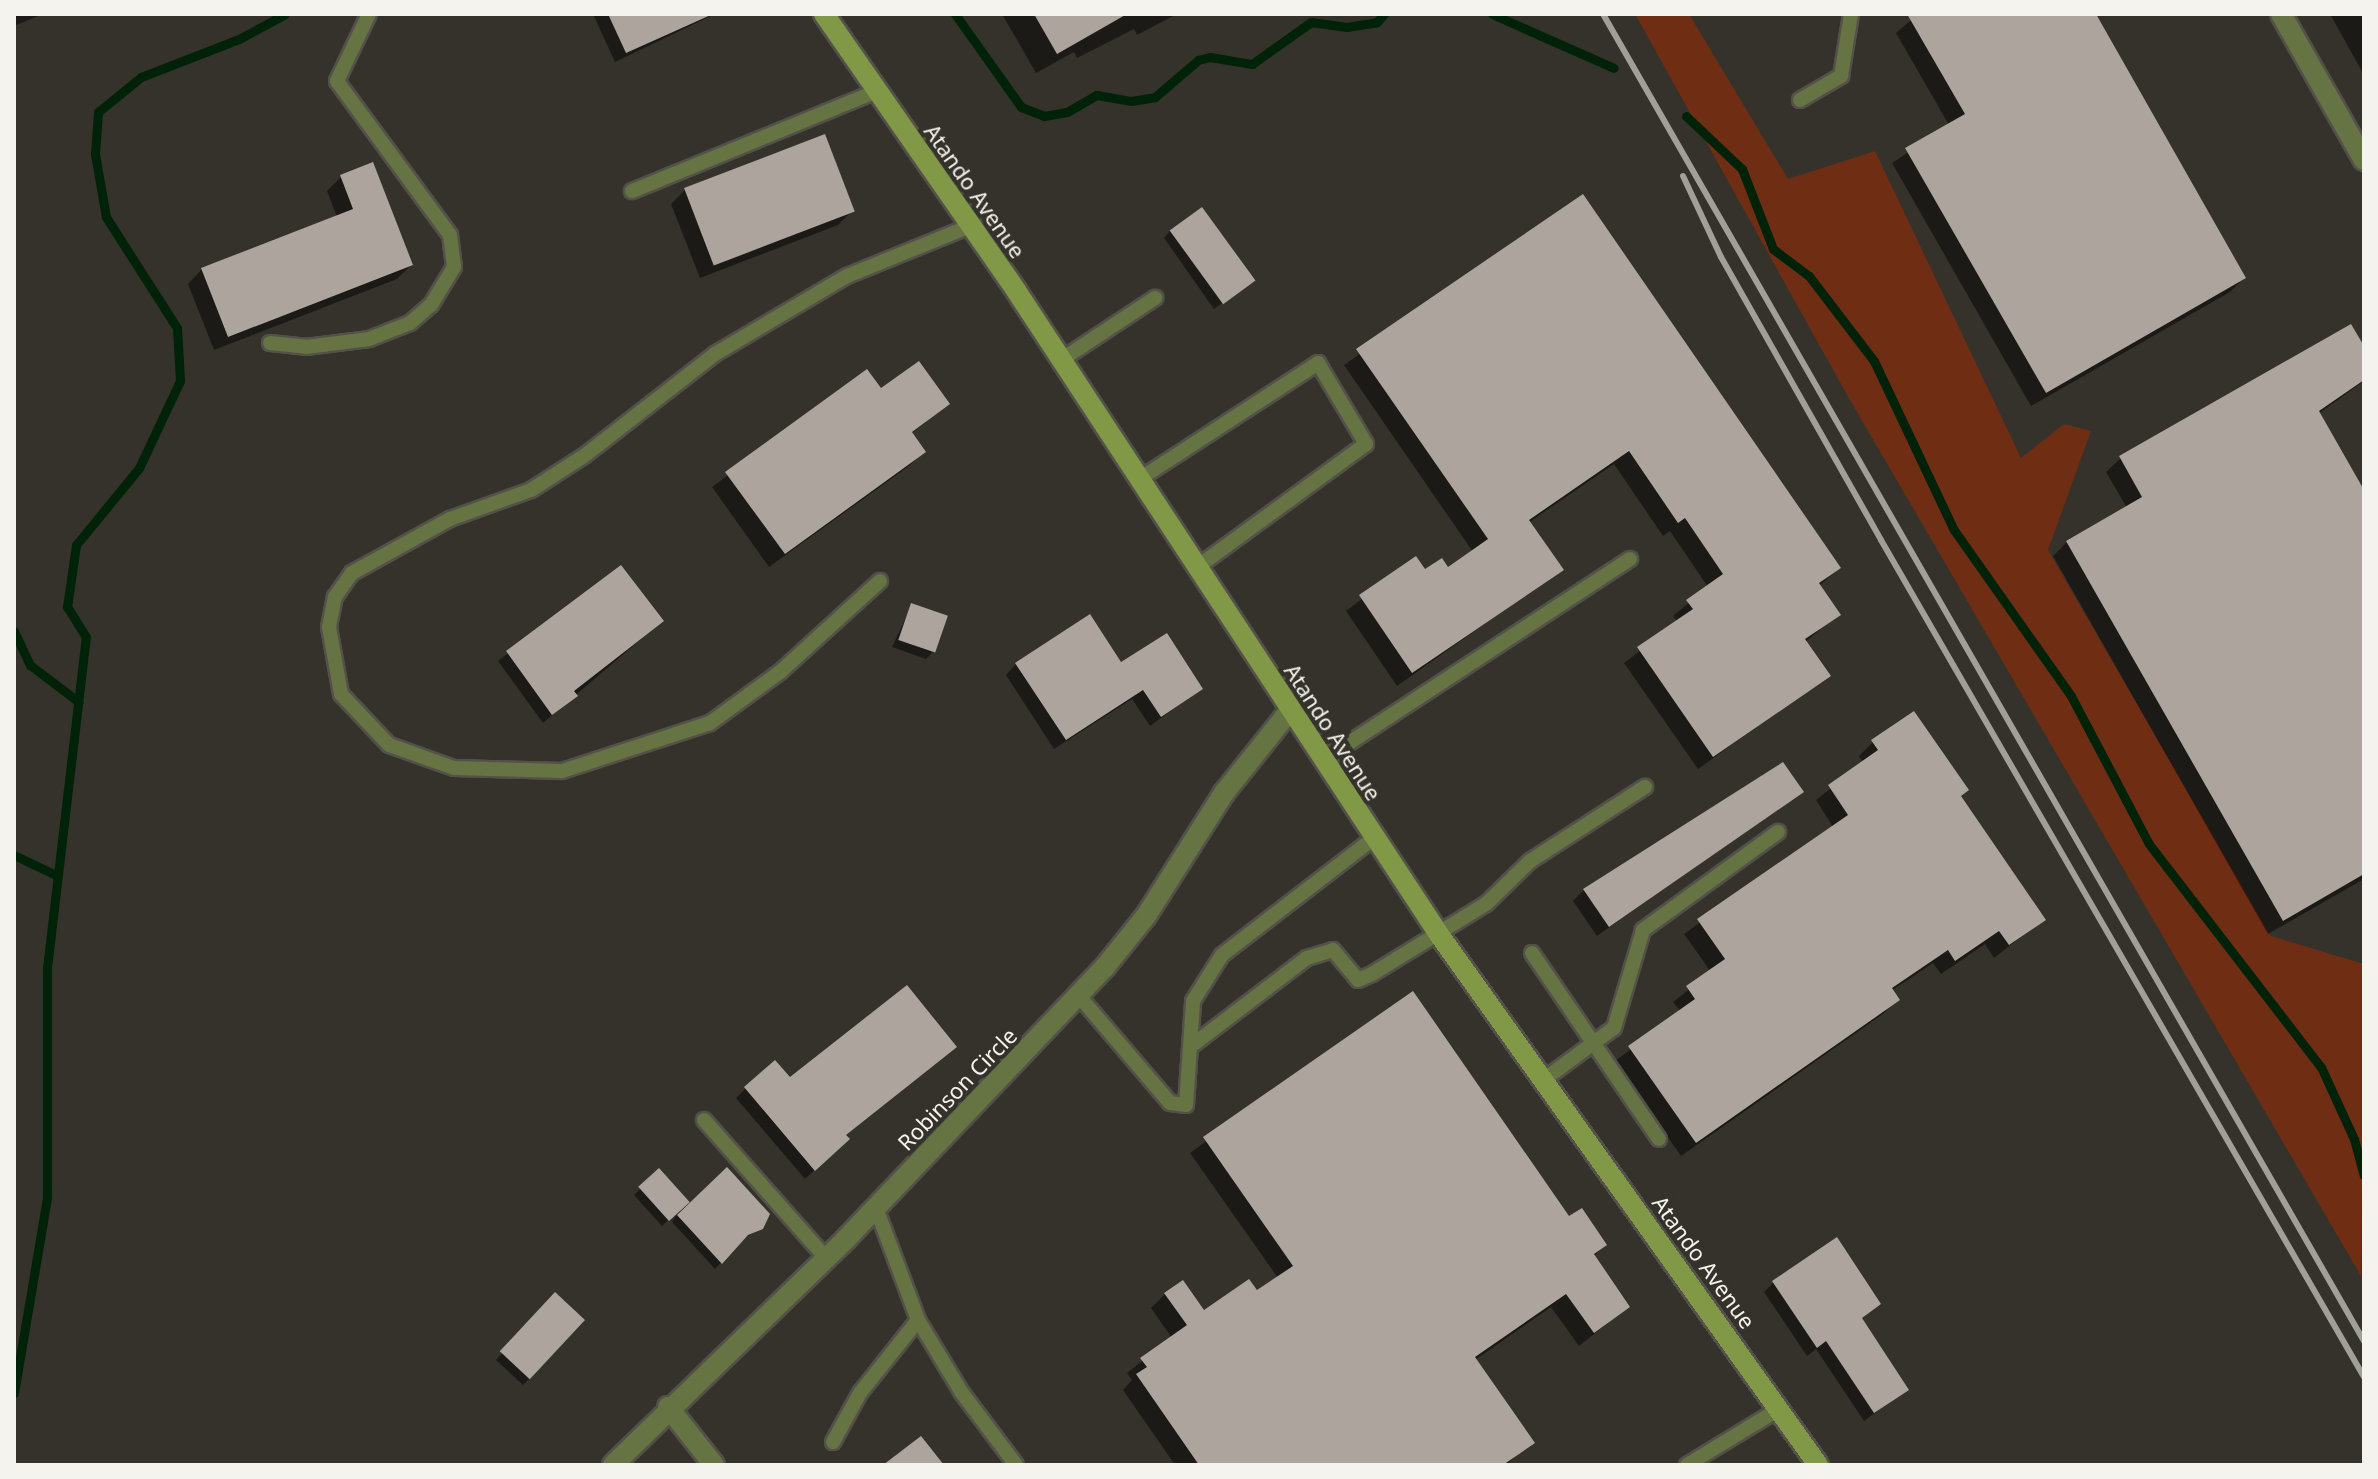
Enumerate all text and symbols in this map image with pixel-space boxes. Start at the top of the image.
street label: Atando Avenue [919,119,1031,263]
street label: Atando Avenue [1279,659,1387,805]
street label: Robinson Circle [892,1022,1022,1156]
street label: Atando Avenue [1647,1190,1761,1334]

